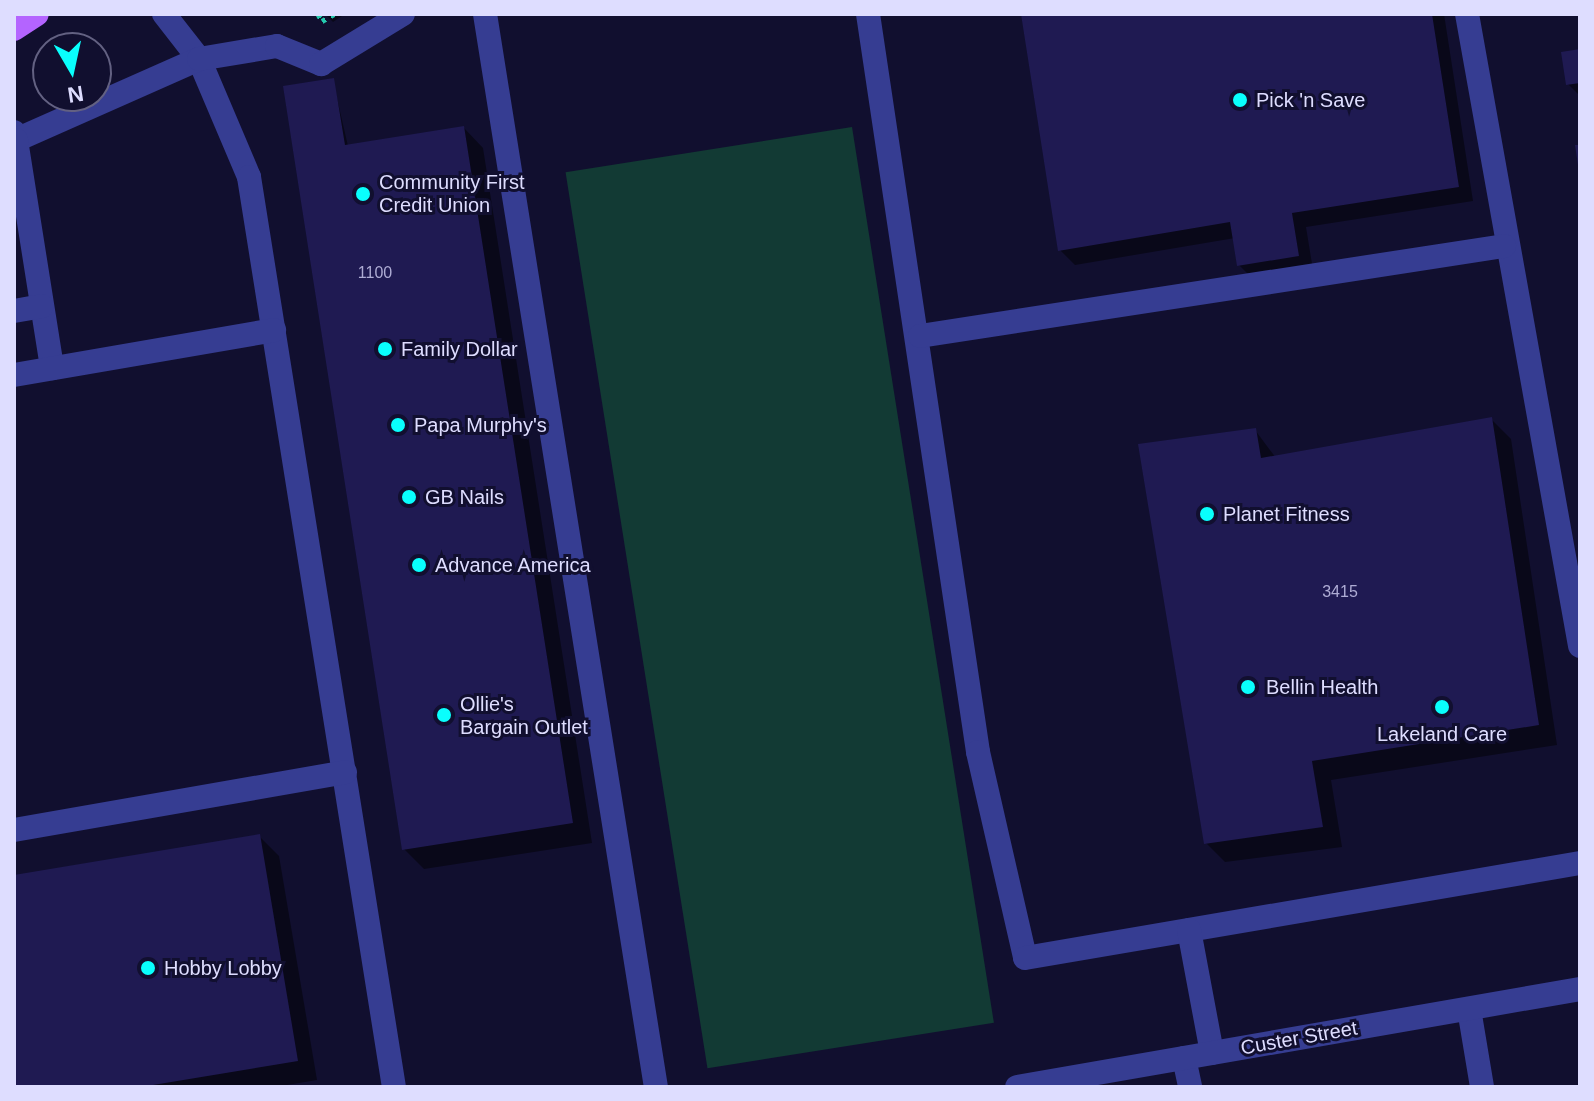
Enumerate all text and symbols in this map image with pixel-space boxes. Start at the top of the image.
north arrow [32,32,112,112]
text: N [66,81,85,108]
place label: Pick 'n Save [1256,88,1365,112]
marker: Pick 'n Save [1231,91,1249,109]
place label: Community First Credit Union [379,170,525,217]
marker: Community First Credit Union [354,185,372,203]
house number: 1100 [358,263,392,283]
place label: Family Dollar [401,337,518,361]
marker: Family Dollar [376,340,394,358]
place label: Papa Murphy's [414,413,547,437]
marker: Papa Murphy's [389,416,407,434]
place label: GB Nails [425,485,504,509]
marker: GB Nails [400,488,418,506]
place label: Planet Fitness [1223,502,1350,526]
marker: Planet Fitness [1198,505,1216,523]
place label: Advance America [435,553,592,577]
marker: Advance America [410,556,428,574]
house number: 3415 [1322,582,1358,602]
place label: Bellin Health [1266,675,1378,699]
marker: Bellin Health [1237,676,1259,698]
place label: Ollie's Bargain Outlet [460,692,588,739]
marker: Lakeland Care [1431,696,1453,718]
marker: Ollie's Bargain Outlet [435,706,453,724]
place label: Lakeland Care [1377,722,1507,746]
place label: Hobby Lobby [164,956,282,980]
marker: Hobby Lobby [139,959,157,977]
street label: Custer Street [1239,1016,1359,1060]

